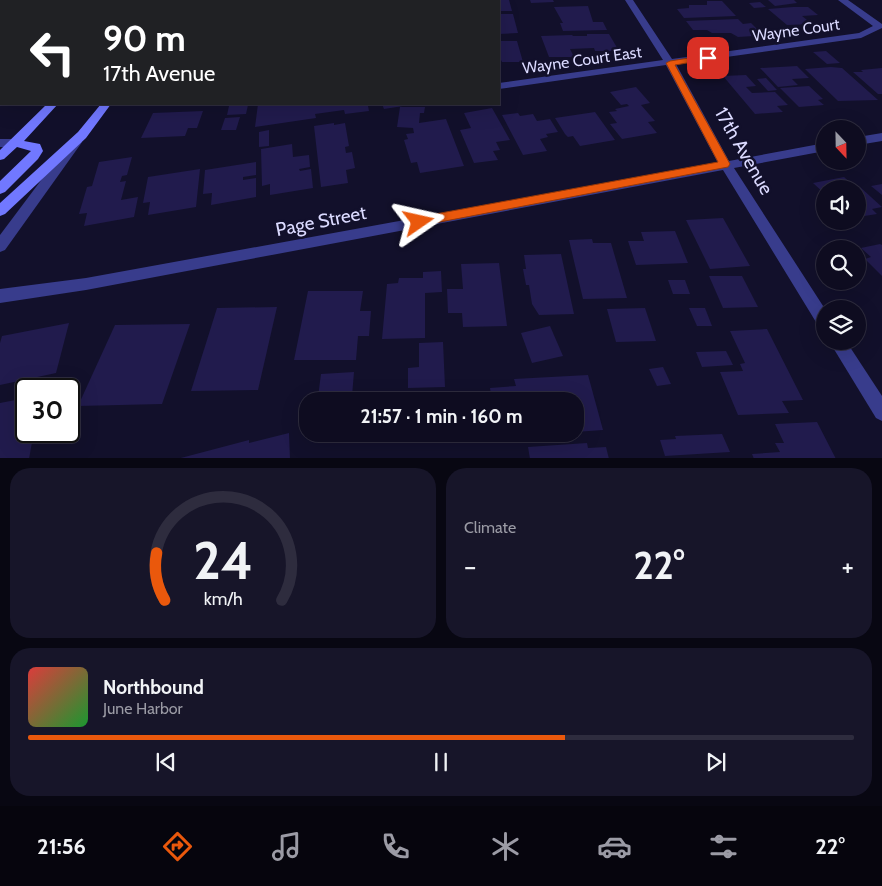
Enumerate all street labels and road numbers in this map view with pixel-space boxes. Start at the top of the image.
street label: Wayne Court [751,14,841,46]
street label: Wayne Court East [521,42,643,78]
street label: 17th Avenue [710,103,778,199]
street label: Page Street [274,201,369,241]

